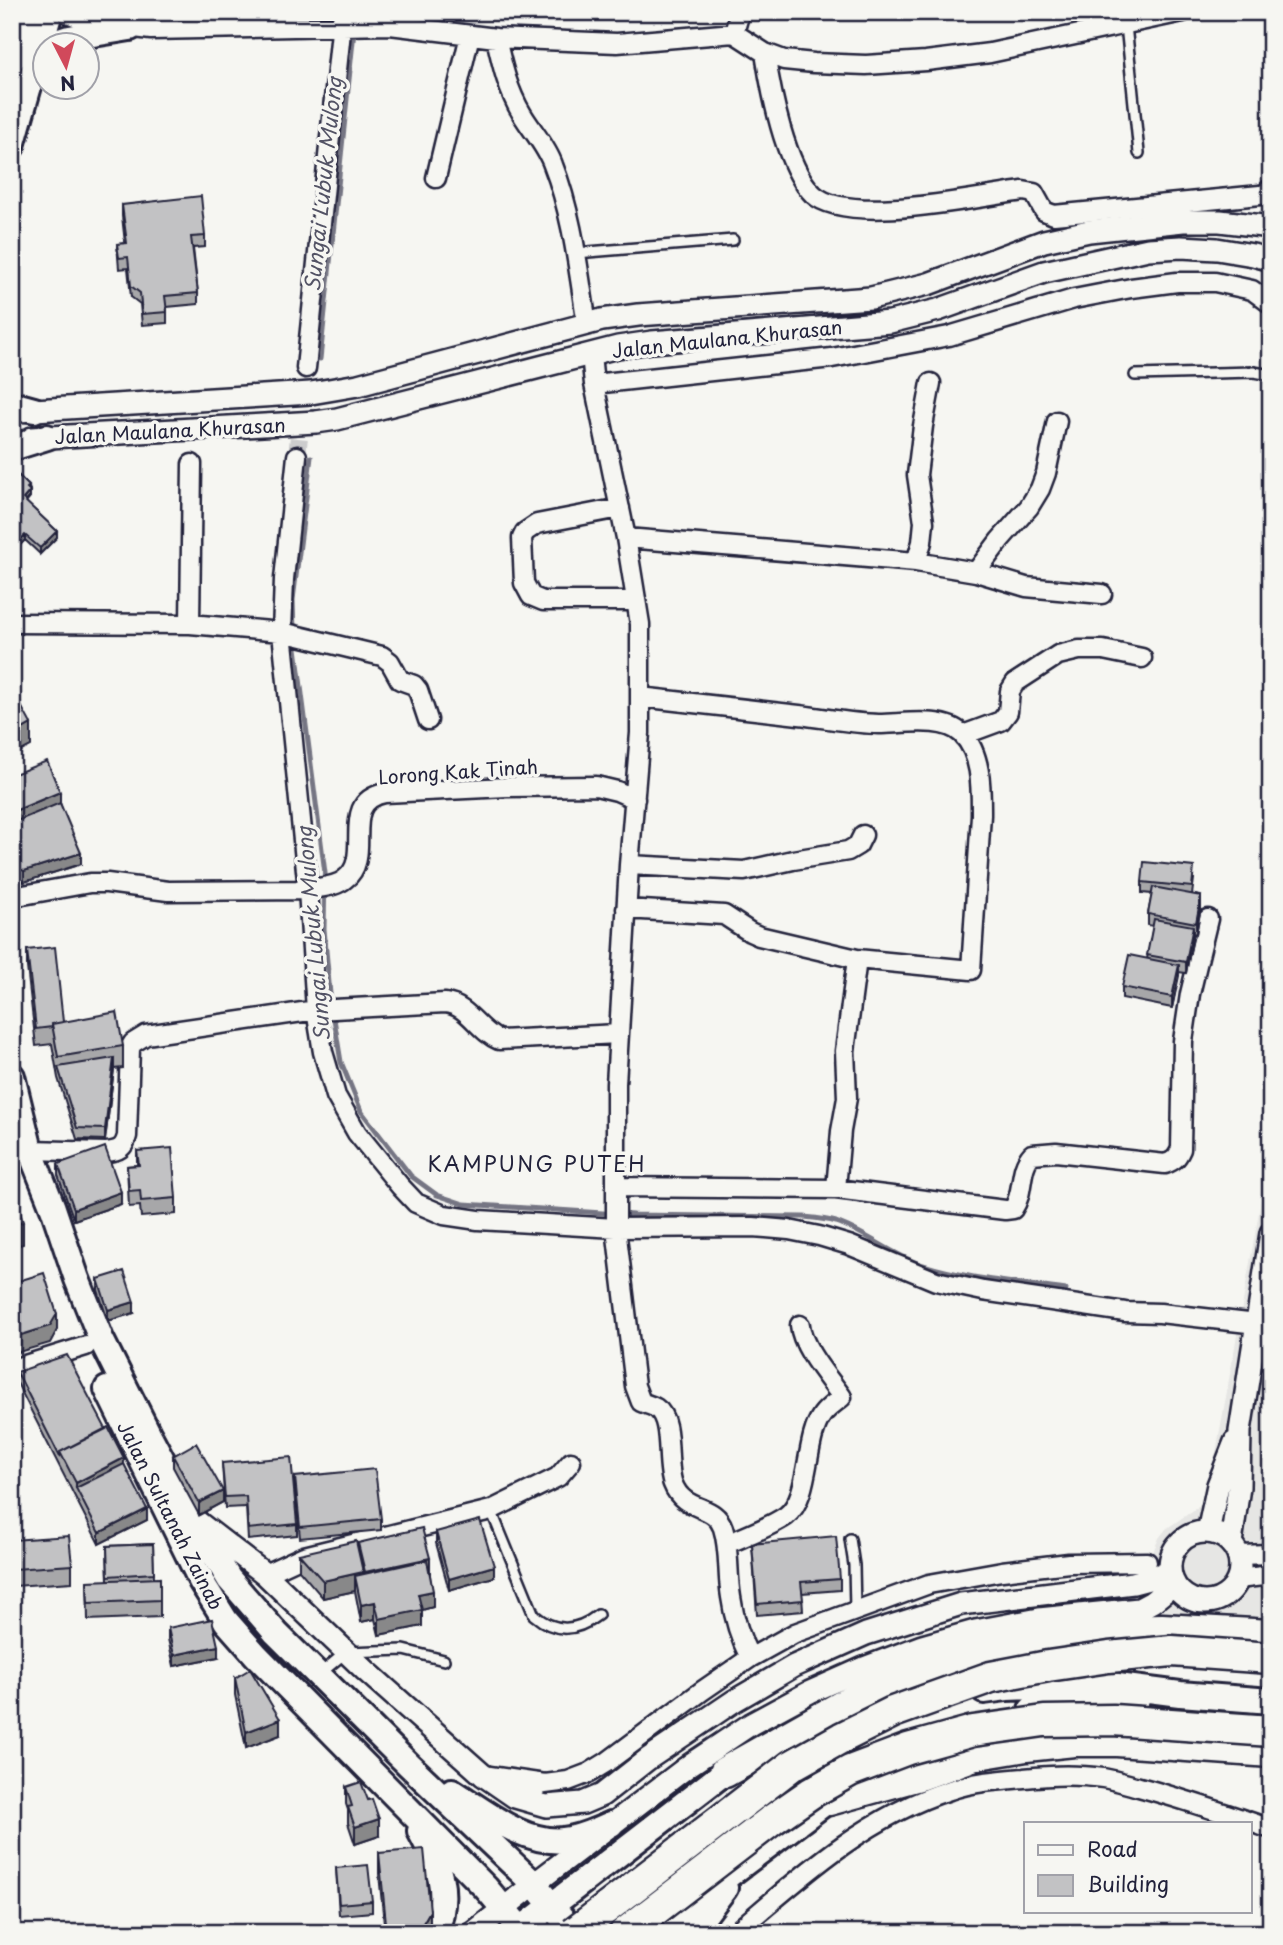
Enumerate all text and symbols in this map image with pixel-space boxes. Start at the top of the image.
north arrow [32,32,102,102]
text: N [59,69,77,99]
water label: Sungai Lubuk Mulong [295,74,349,293]
street label: Jalan Maulana Khurasan [611,312,843,364]
street label: Jalan Maulana Khurasan [54,410,286,450]
street label: Lorong Kak Tinah [377,751,539,791]
water label: Sungai Lubuk Mulong [287,824,337,1043]
district label: KAMPUNG PUTEH [427,1147,647,1179]
street label: Jalan Sultanah Zainab [111,1416,231,1614]
legend [1024,1822,1252,1913]
text: Road [1087,1832,1138,1864]
text: Building [1087,1867,1169,1899]

